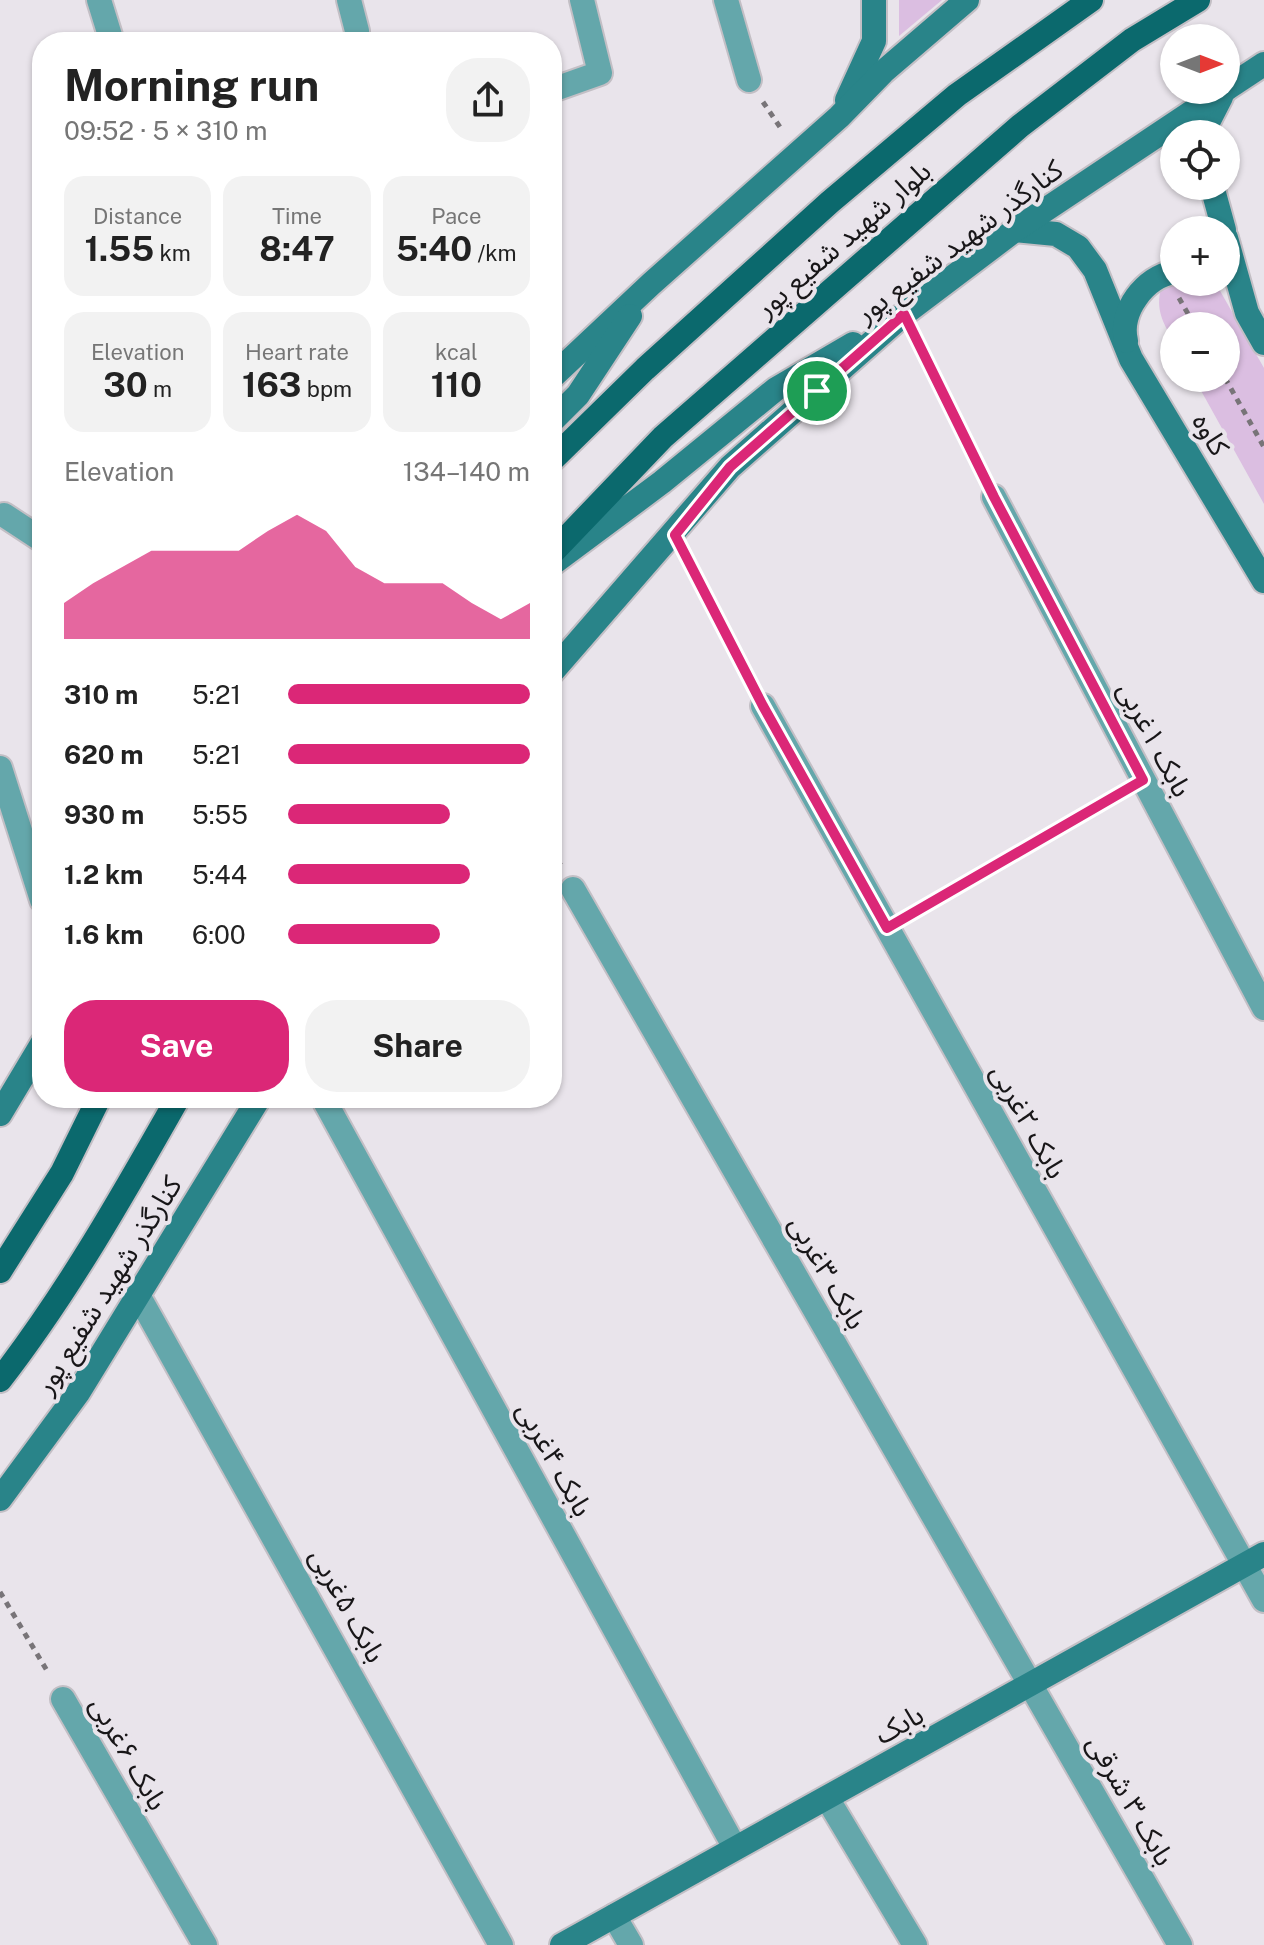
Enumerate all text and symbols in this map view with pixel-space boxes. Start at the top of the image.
north arrow [1160,24,1240,104]
map controls [1160,24,1240,392]
button: share [446,58,530,142]
text: Morning run [64,59,319,111]
text: 09:52 · 5 × 310 m [64,115,267,146]
button: locate [1160,120,1240,200]
street label: کنارگذر شهید شفیع پور [848,152,1072,334]
street label: بلوار شهید شفیع پور [748,154,940,328]
text: Distance [93,203,182,229]
text: Time [272,203,322,229]
text: Pace [431,203,481,229]
button: + [1160,216,1240,296]
text: 1.55 [84,229,154,269]
text: 8:47 [259,229,335,269]
text: 5:40 [396,229,472,269]
text: km [154,240,191,266]
text: /km [472,240,517,266]
button: − [1160,312,1240,392]
text: Elevation [91,339,184,365]
text: Heart rate [245,339,349,365]
text: kcal [435,339,478,365]
pin [783,357,851,425]
text: 30 [103,365,148,405]
text: 163 [242,365,301,405]
text: 110 [431,365,482,405]
icon: arrive [795,369,839,413]
text: m [148,376,172,402]
text: bpm [301,376,352,402]
street label: کاوه [1185,407,1237,462]
text: Elevation [64,456,174,487]
text: 134–140 m [403,456,530,487]
street label: بابک ۱غربی [1110,675,1200,803]
text: 310 m [64,679,138,710]
text: 5:21 [192,679,241,710]
text: 620 m [64,739,144,770]
text: 5:21 [192,739,241,770]
text: 930 m [64,799,144,830]
text: 5:55 [192,799,248,830]
text: 1.2 km [64,859,143,890]
text: 5:44 [192,859,247,890]
text: 1.6 km [64,919,144,950]
text: 6:00 [192,919,246,950]
button: Save [64,1000,289,1092]
button: Share [305,1000,530,1092]
street label: بابک ۲غربی [984,1058,1074,1184]
street label: کنارگذر شهید شفیع پور [27,1170,192,1403]
street label: بابک ۳غربی [782,1209,874,1335]
street label: بابک ۴غربی [510,1396,600,1522]
street label: بابک ۵غربی [303,1542,393,1668]
street label: بابک ۶غربی [83,1690,175,1816]
street label: بابک [869,1697,929,1750]
street label: بابک ۳ شرقی [1080,1728,1182,1872]

